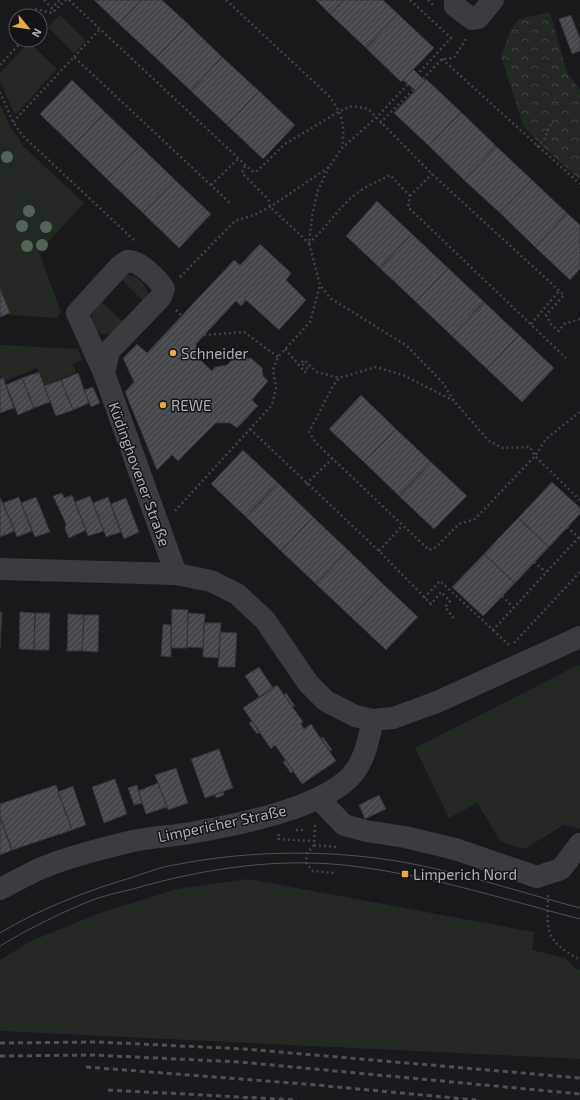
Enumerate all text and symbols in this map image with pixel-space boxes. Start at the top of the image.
north arrow [8,8,48,48]
text: N [30,26,45,40]
place label: Schneider [181,344,249,362]
marker: Schneider [168,348,178,358]
place label: REWE [171,396,211,414]
street label: Küdinghovener Straße [106,399,174,549]
marker: REWE [158,400,168,410]
street label: Limpericher Straße [156,801,288,845]
place label: Limperich Nord [413,865,517,883]
marker: Limperich Nord [400,869,410,879]

